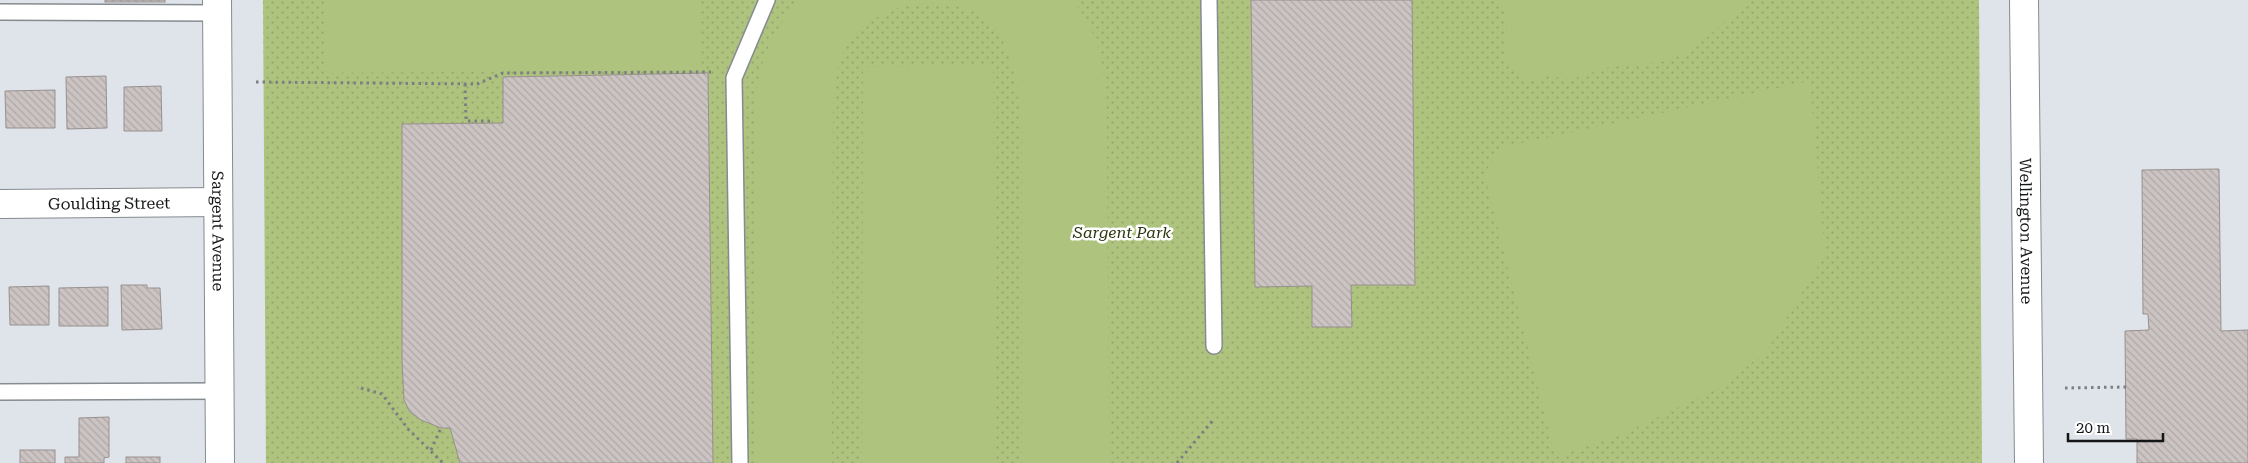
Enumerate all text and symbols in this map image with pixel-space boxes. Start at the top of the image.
street label: Wellington Avenue [2016,158,2037,304]
street label: Sargent Avenue [209,171,228,291]
street label: Goulding Street [48,193,170,213]
park label: Sargent Park [1072,223,1171,242]
scale bar [2068,410,2163,442]
text: 20 m [2076,419,2111,437]

